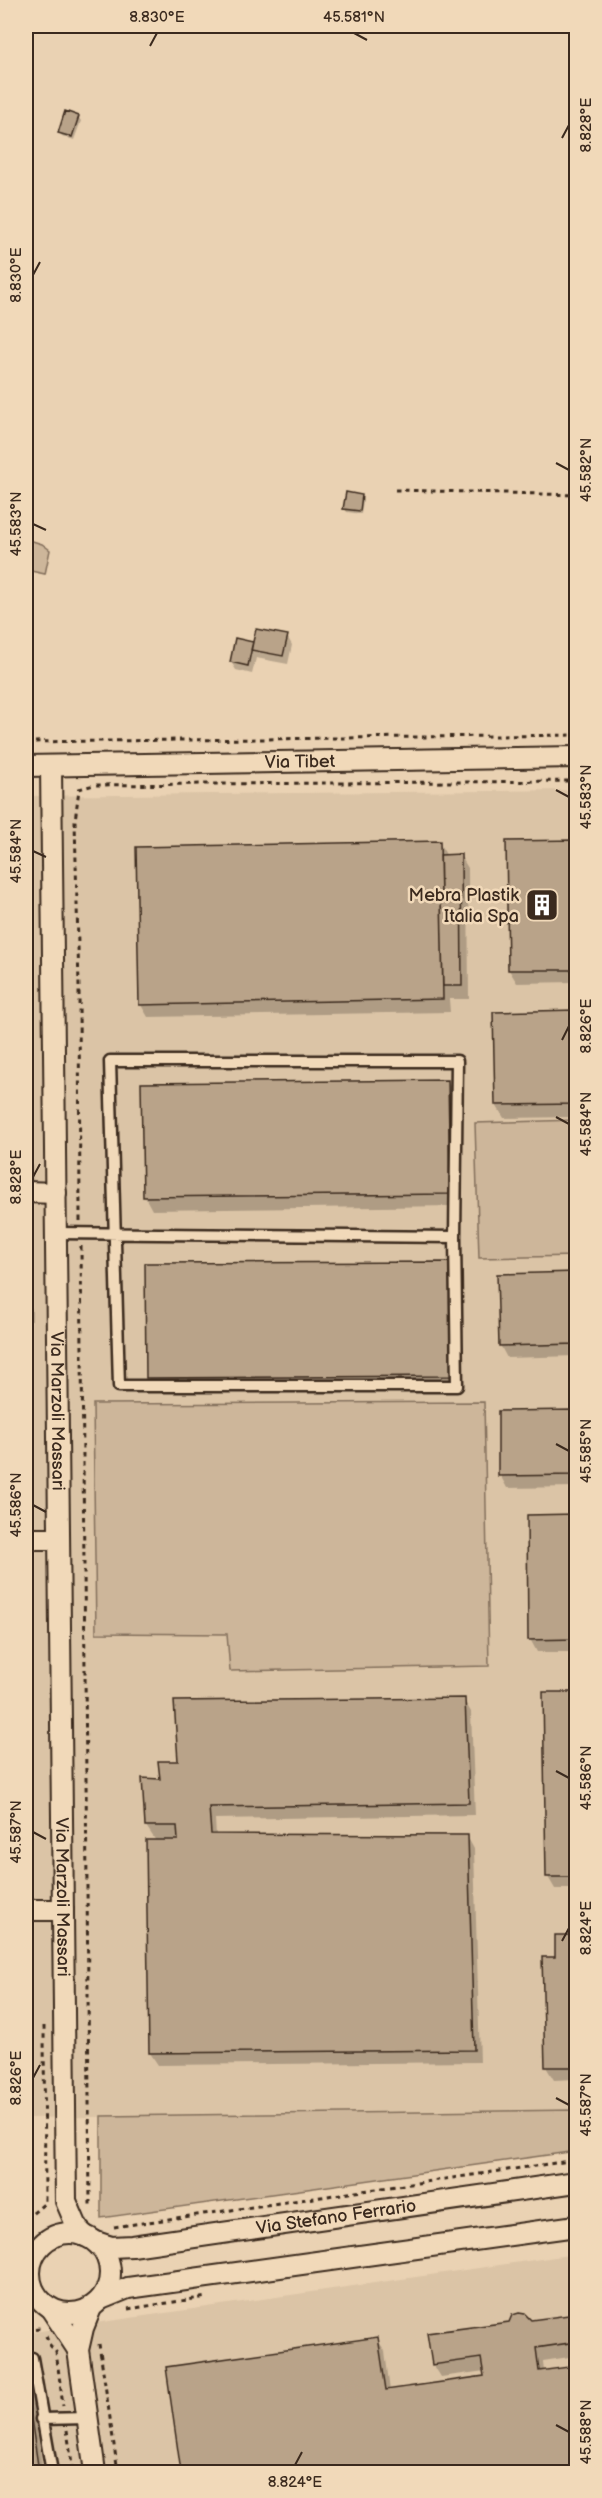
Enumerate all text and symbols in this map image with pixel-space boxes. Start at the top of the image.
text: 8.830°E [129,8,185,27]
text: 45.581°N [323,8,385,27]
text: 8.828°E [577,97,596,152]
text: 8.830°E [7,247,26,303]
text: 45.582°N [577,438,596,502]
text: 45.583°N [7,491,26,557]
street label: Via Tibet [265,750,336,773]
text: 45.583°N [577,764,596,830]
text: 45.584°N [7,819,26,883]
place label: Mebra Plastik Italia Spa [409,885,519,927]
building icon: Mebra Plastik Italia Spa [524,887,560,923]
text: 8.826°E [577,998,596,1053]
text: 45.584°N [577,1092,596,1156]
text: 8.828°E [7,1149,26,1204]
street label: Via Marzoli Massari [46,1331,69,1491]
text: 45.585°N [577,1419,596,1483]
text: 45.586°N [7,1472,26,1538]
text: 45.586°N [577,1745,596,1811]
text: 45.587°N [7,1800,26,1864]
street label: Via Marzoli Massari [51,1817,74,1977]
text: 8.824°E [577,1901,596,1955]
text: 8.826°E [7,2050,26,2105]
text: 45.587°N [577,2073,596,2137]
street label: Via Stefano Ferrario [255,2195,418,2239]
text: 45.588°N [577,2400,596,2464]
text: 8.824°E [268,2473,322,2492]

